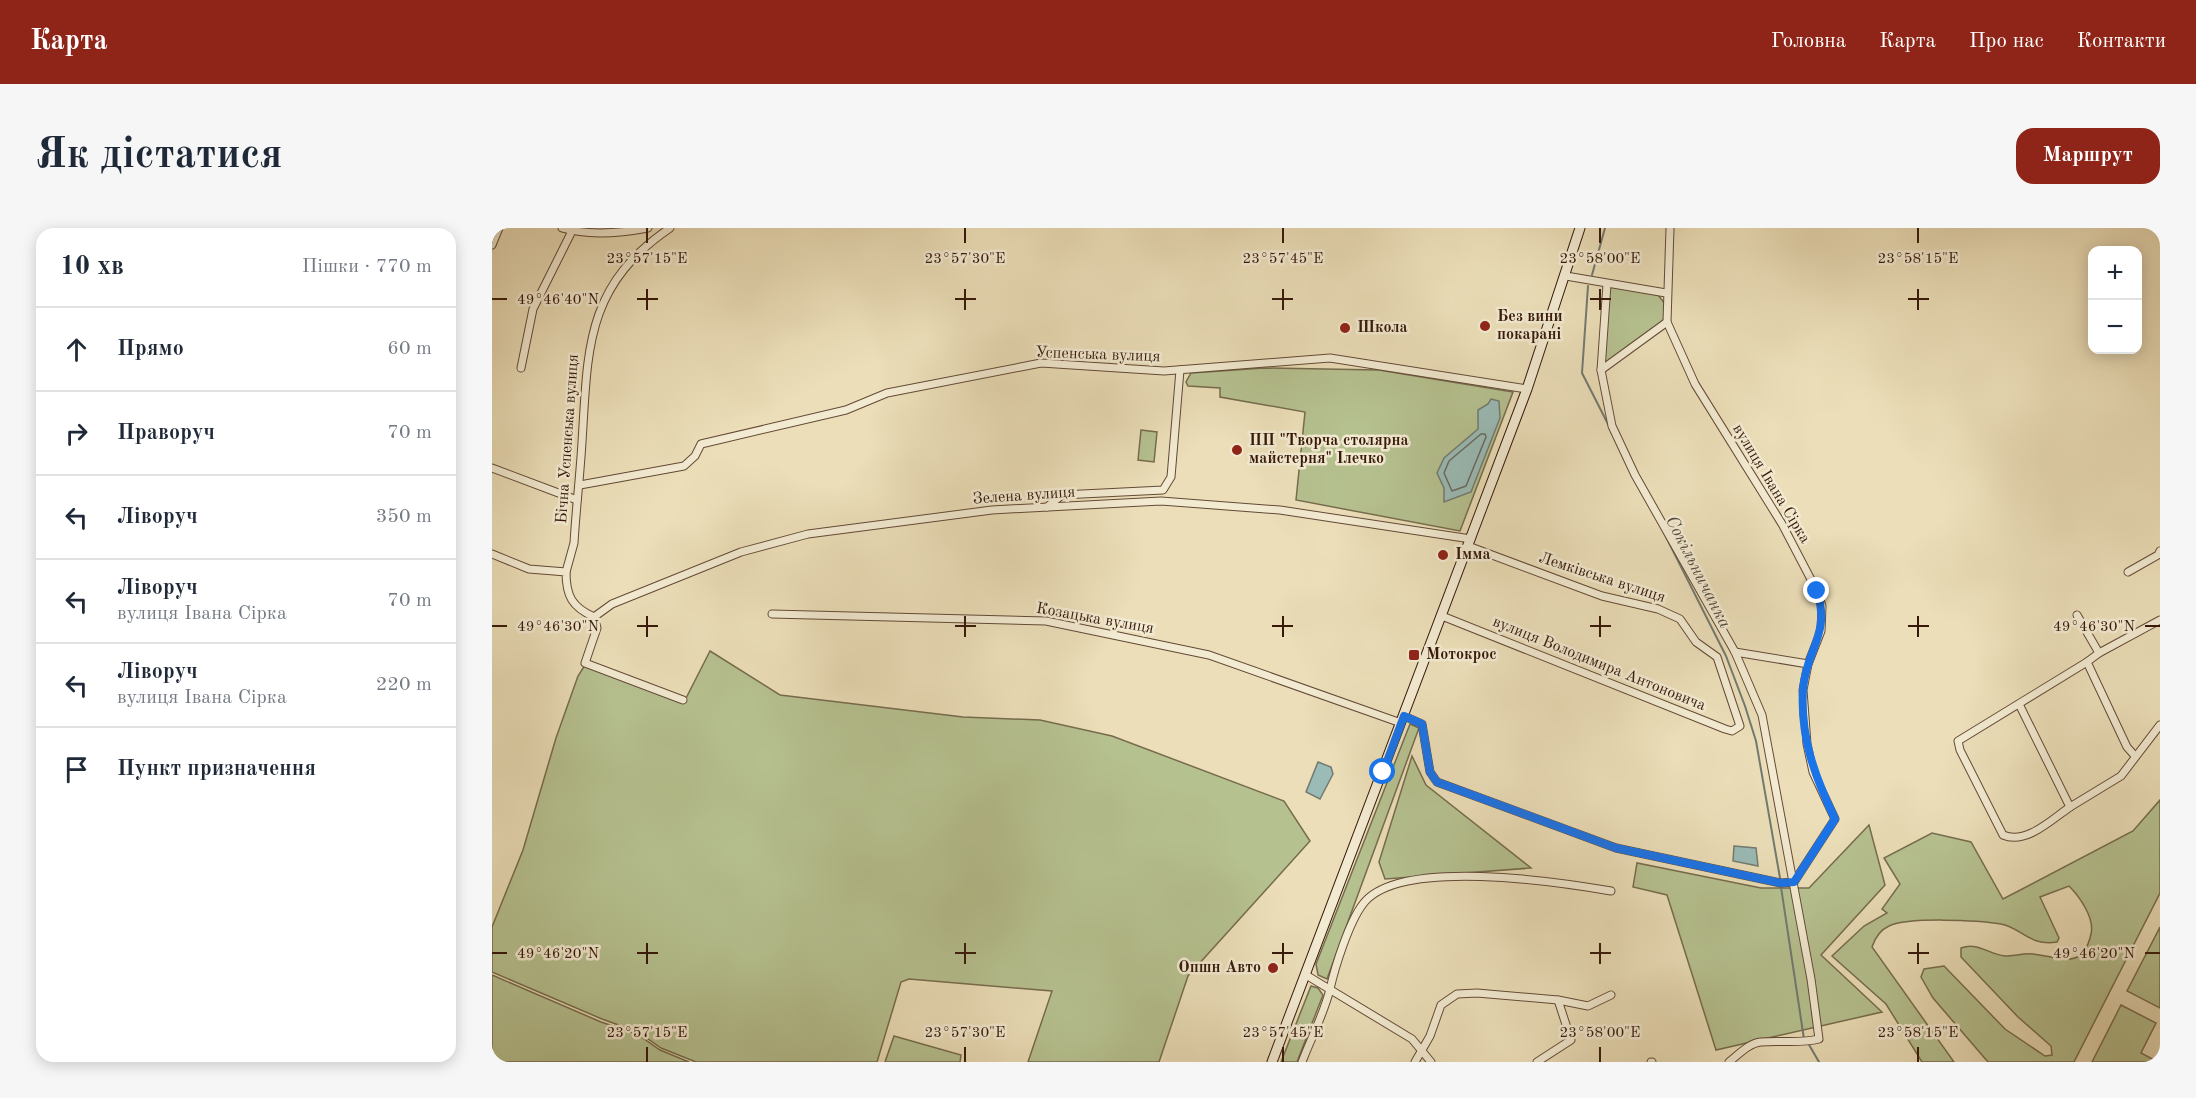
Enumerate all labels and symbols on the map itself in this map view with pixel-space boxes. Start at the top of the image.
text: 23°57'15"E [607,252,687,267]
text: 23°57'30"E [925,252,1005,267]
text: 23°57'45"E [1243,252,1323,267]
text: 23°58'00"E [1560,252,1640,267]
text: 23°58'15"E [1878,252,1958,267]
text: 49°46'40"N [517,293,599,308]
place label: Без вини покарані [1497,309,1563,343]
marker: Без вини покарані [1478,319,1492,333]
place label: Школа [1357,320,1408,336]
marker: Школа [1338,321,1352,335]
street label: Успенська вулиця [1035,345,1161,365]
street label: Бічна Успенська вулиця [554,354,582,524]
street label: вулиця Івана Сірка [1729,422,1813,546]
place label: ПП "Творча столярна майстерня" Ілечко [1249,433,1409,467]
marker: ПП "Творча столярна майстерня" Ілечко [1230,443,1244,457]
street label: Зелена вулиця [972,484,1076,508]
water label: Сокільничанка [1662,513,1734,631]
place label: Імма [1455,547,1491,563]
marker: Імма [1436,548,1450,562]
street label: Лемківська вулиця [1537,550,1667,606]
route end [1803,577,1829,603]
street label: Козацька вулиця [1035,601,1155,637]
street label: вулиця Володимира Антоновича [1490,614,1708,714]
text: 49°46'30"N [517,620,599,635]
text: 49°46'30"N [2053,620,2135,635]
place label: Мотокрос [1426,647,1497,663]
marker: Мотокрос [1407,648,1421,662]
route start [1369,758,1395,784]
text: 49°46'20"N [517,947,599,962]
text: 49°46'20"N [2053,947,2135,962]
place label: Опшн Авто [1178,960,1261,976]
marker: Опшн Авто [1266,961,1280,975]
text: 23°57'15"E [607,1026,687,1041]
text: 23°57'30"E [925,1026,1005,1041]
text: 23°57'45"E [1243,1026,1323,1041]
text: 23°58'00"E [1560,1026,1640,1041]
text: 23°58'15"E [1878,1026,1958,1041]

